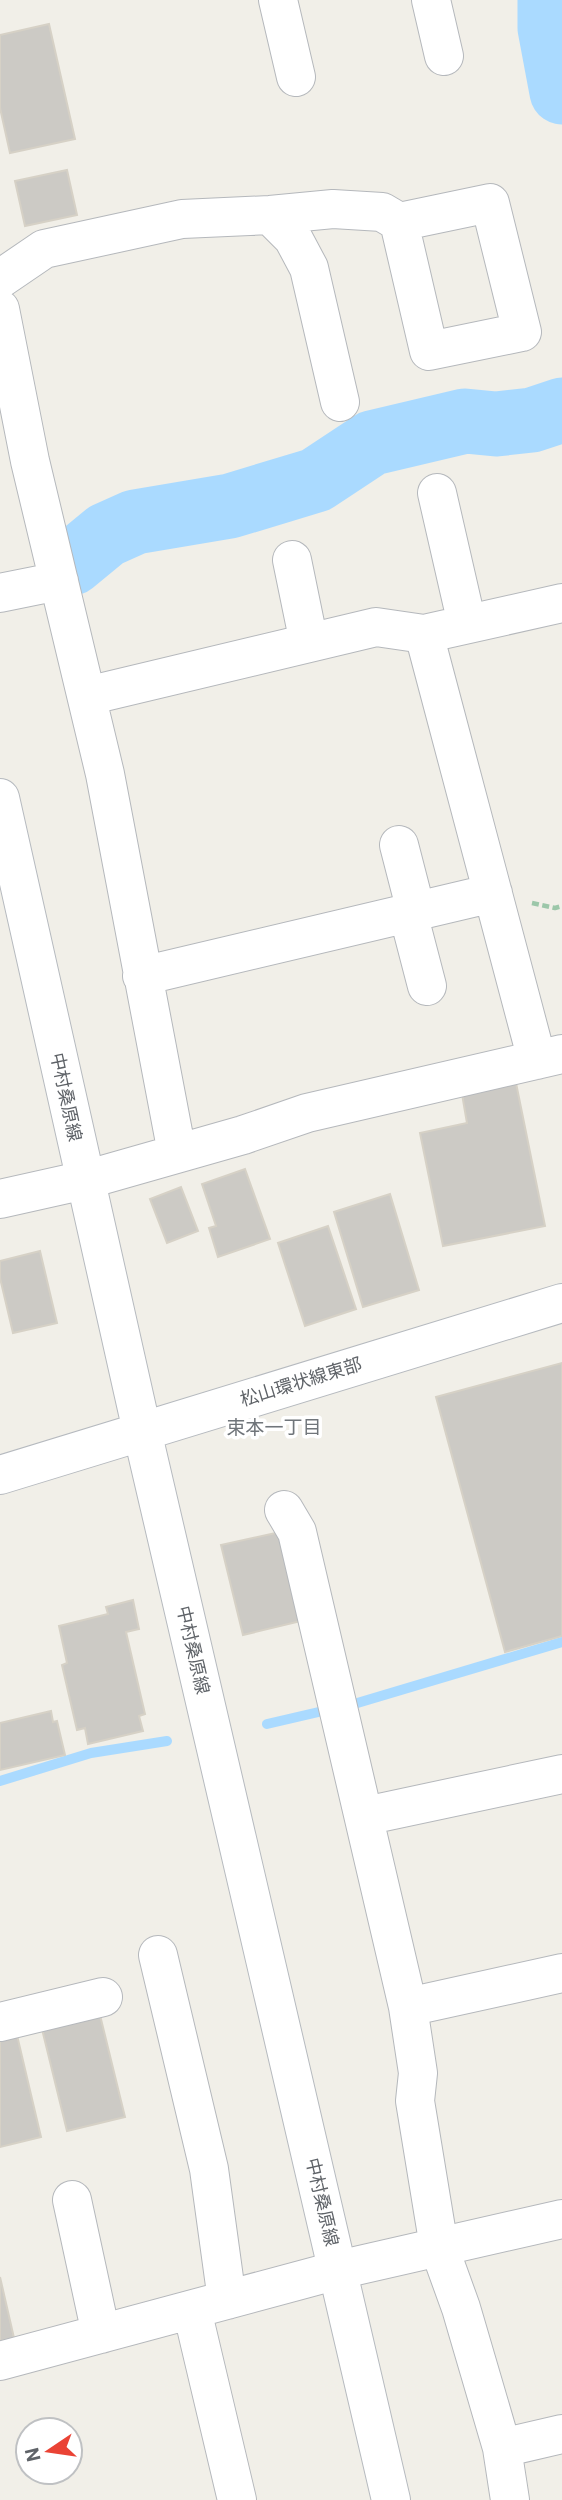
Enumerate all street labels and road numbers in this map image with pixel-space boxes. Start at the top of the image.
street label: 中村桑原線 [47,1051,86,1143]
street label: 松山環状線東部 [238,1353,364,1410]
street label: 中村桑原線 [173,1604,214,1696]
street label: 中村桑原線 [302,2156,343,2248]

